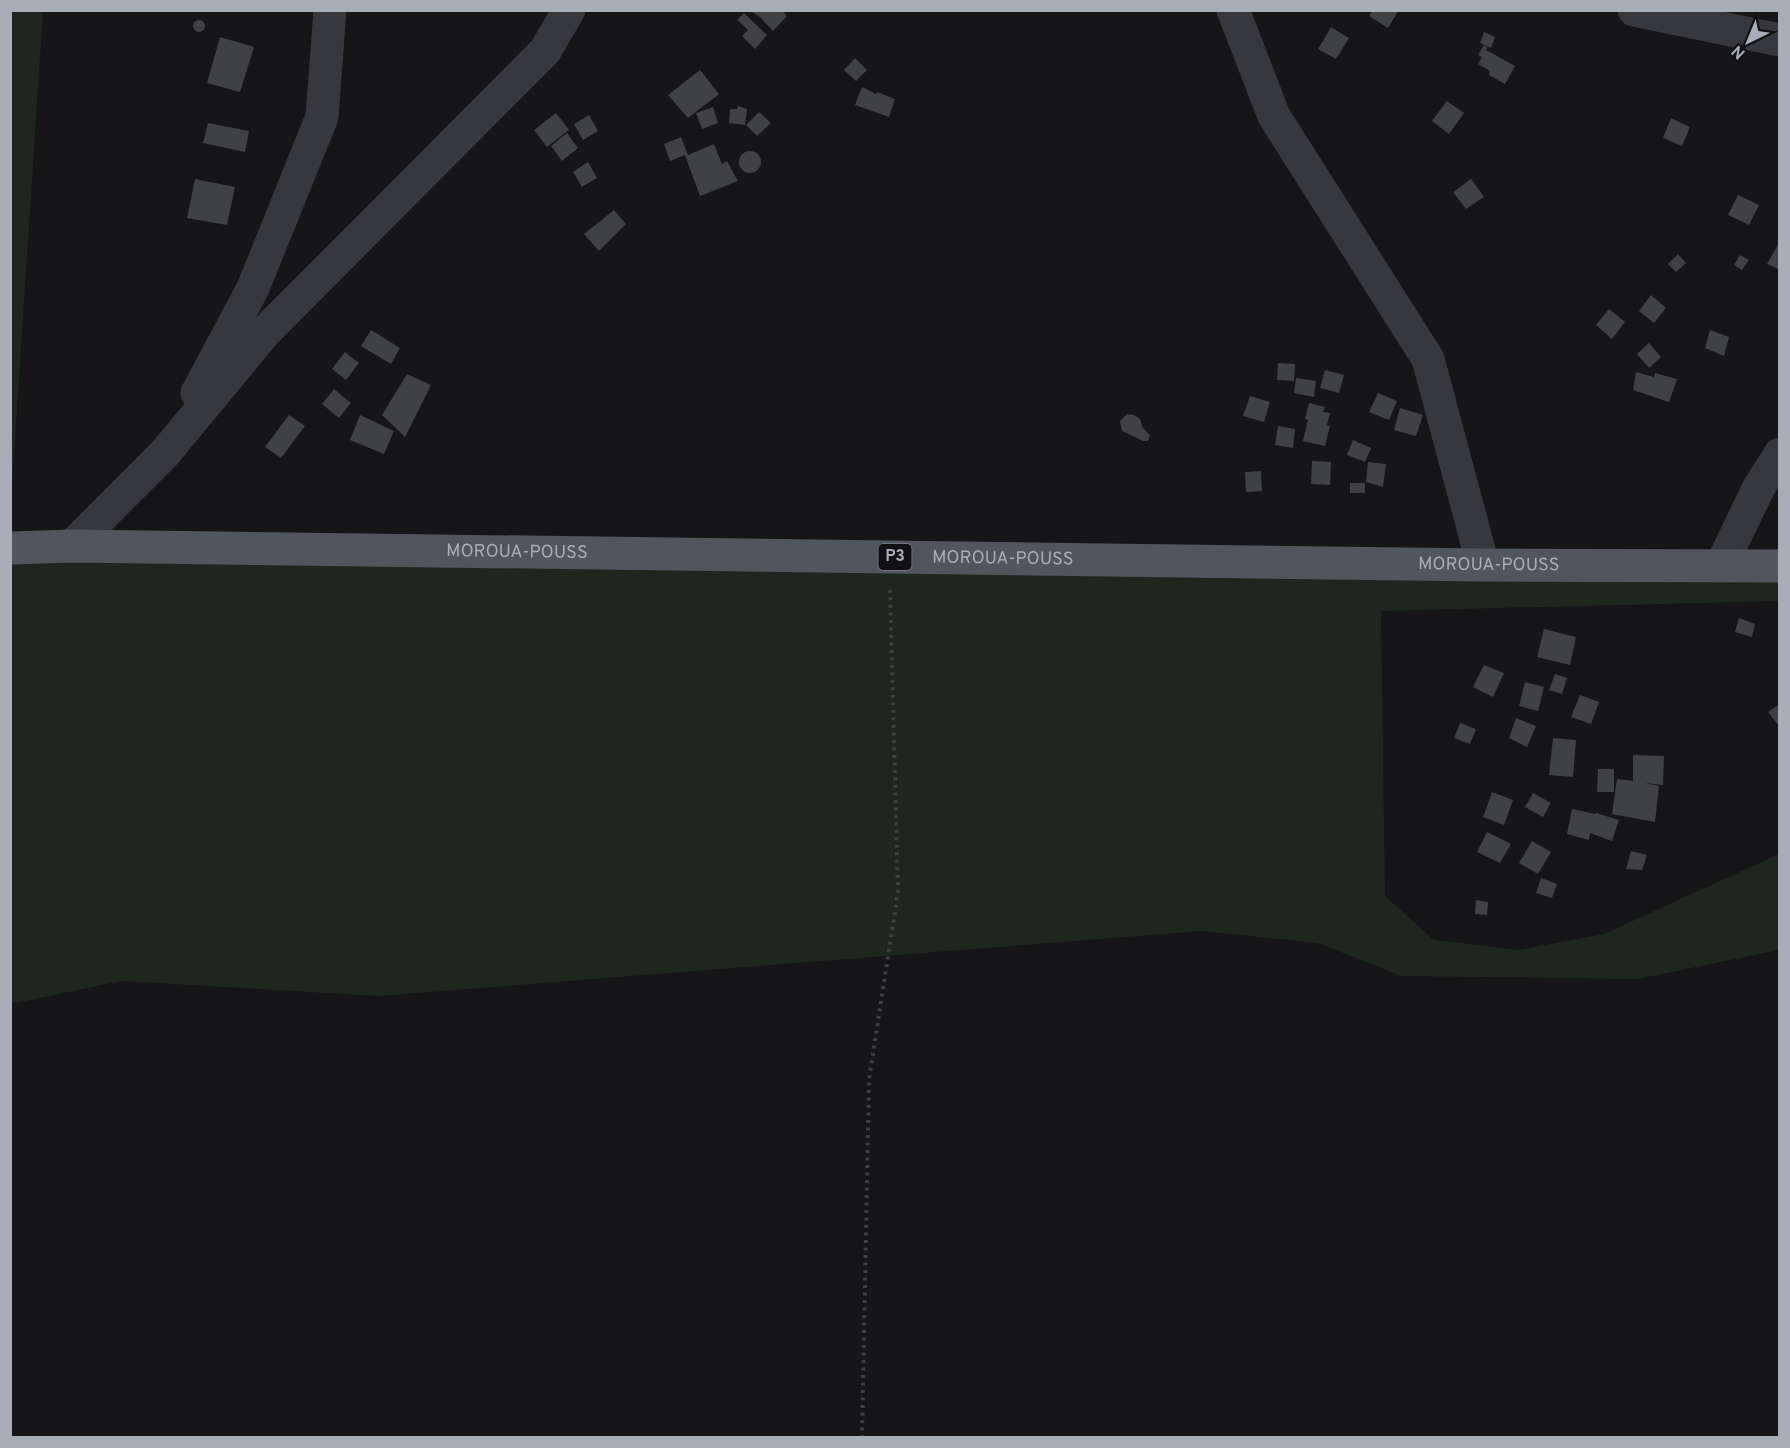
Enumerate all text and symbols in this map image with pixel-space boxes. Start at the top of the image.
north arrow [1718,12,1778,72]
text: N [1728,40,1750,63]
street label: MOROUA-POUSS [446,540,588,564]
road number: P3 [878,544,912,570]
street label: MOROUA-POUSS [932,546,1074,571]
street label: MOROUA-POUSS [1418,553,1560,577]

